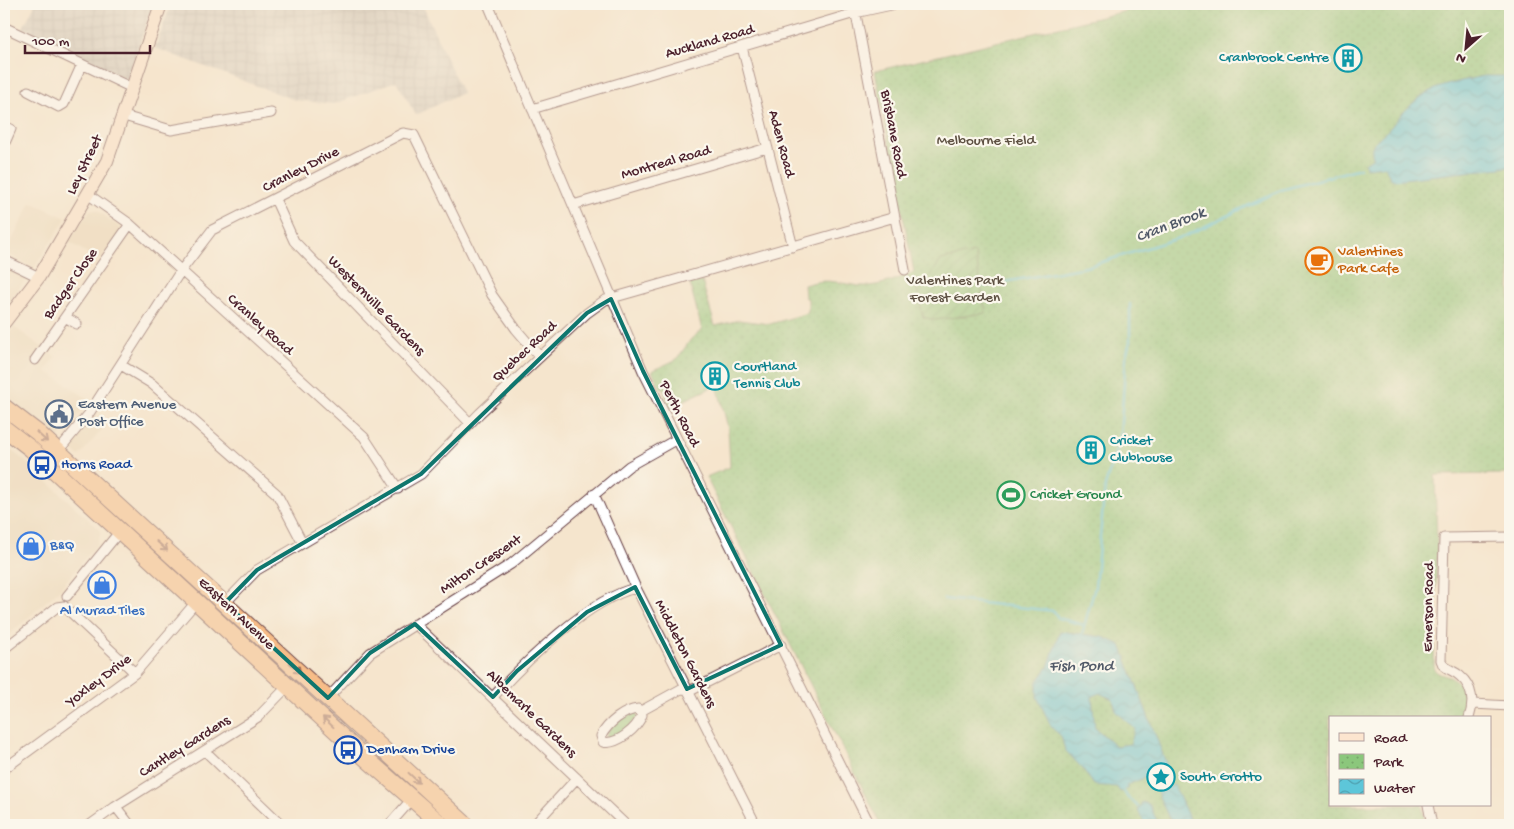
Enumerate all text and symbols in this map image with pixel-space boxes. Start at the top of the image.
street label: Auckland Road [664,20,758,63]
scale bar [25,22,150,54]
north arrow [1442,22,1492,72]
text: 100 m [31,33,70,51]
building icon: Cranbrook Centre [1333,43,1363,73]
text: N [1453,48,1469,67]
place label: Cranbrook Centre [1219,49,1329,67]
street label: Brisbane Road [875,88,911,181]
street label: Aden Road [763,108,799,181]
street label: Ley Street [63,131,108,198]
park label: Melbourne Field [937,132,1037,150]
street label: Montreal Road [619,141,714,184]
street label: Cranley Drive [260,143,343,197]
water label: Cran Brook [1134,204,1210,248]
place label: Valentines Park Cafe [1337,243,1403,278]
street label: Badger Close [39,245,102,324]
cafe icon: Valentines Park Cafe [1304,246,1334,276]
street label: Westernville Gardens [324,252,429,360]
park label: Valentines Park Forest Garden [906,272,1005,307]
street label: Cranley Road [223,290,298,360]
street label: Quebec Road [489,317,562,387]
place label: Courtland Tennis Club [733,358,801,393]
building icon: Courtland Tennis Club [700,361,730,391]
street label: Perth Road [654,377,704,451]
place label: Eastern Avenue Post Office [77,396,176,431]
public building icon: Eastern Avenue Post Office [44,399,74,429]
one-way arrow [36,431,49,443]
place label: Cricket Clubhouse [1110,432,1173,467]
building icon: Cricket Clubhouse [1076,435,1106,465]
bus stop icon: Horns Road [27,450,57,480]
place label: Horns Road [61,456,133,474]
sports icon: Cricket Ground [996,480,1026,510]
place label: Cricket Ground [1030,486,1123,504]
street label: Milton Crescent [437,530,527,599]
shop icon: B&Q [16,531,46,561]
place label: B&Q [49,537,75,555]
one-way arrow [156,541,169,552]
street label: Emerson Road [1419,561,1439,652]
shop icon: Al Murad Tiles [87,570,117,600]
street label: Eastern Avenue [194,574,278,654]
street label: Middleton Gardens [650,597,720,712]
place label: Al Murad Tiles [60,602,145,620]
street label: Yoxley Drive [61,650,135,713]
water label: Fish Pond [1049,658,1115,677]
one-way arrow [288,662,301,674]
street label: Albemarle Gardens [482,666,580,762]
street label: Cantley Gardens [136,712,234,782]
one-way arrow [321,716,334,728]
legend [1329,716,1492,806]
text: Road [1374,730,1408,748]
bus stop icon: Denham Drive [333,735,363,765]
place label: Denham Drive [366,741,455,759]
text: Park [1373,754,1404,772]
place icon: South Grotto [1146,762,1176,792]
place label: South Grotto [1180,768,1262,786]
one-way arrow [408,772,421,784]
text: Water [1374,780,1416,798]

